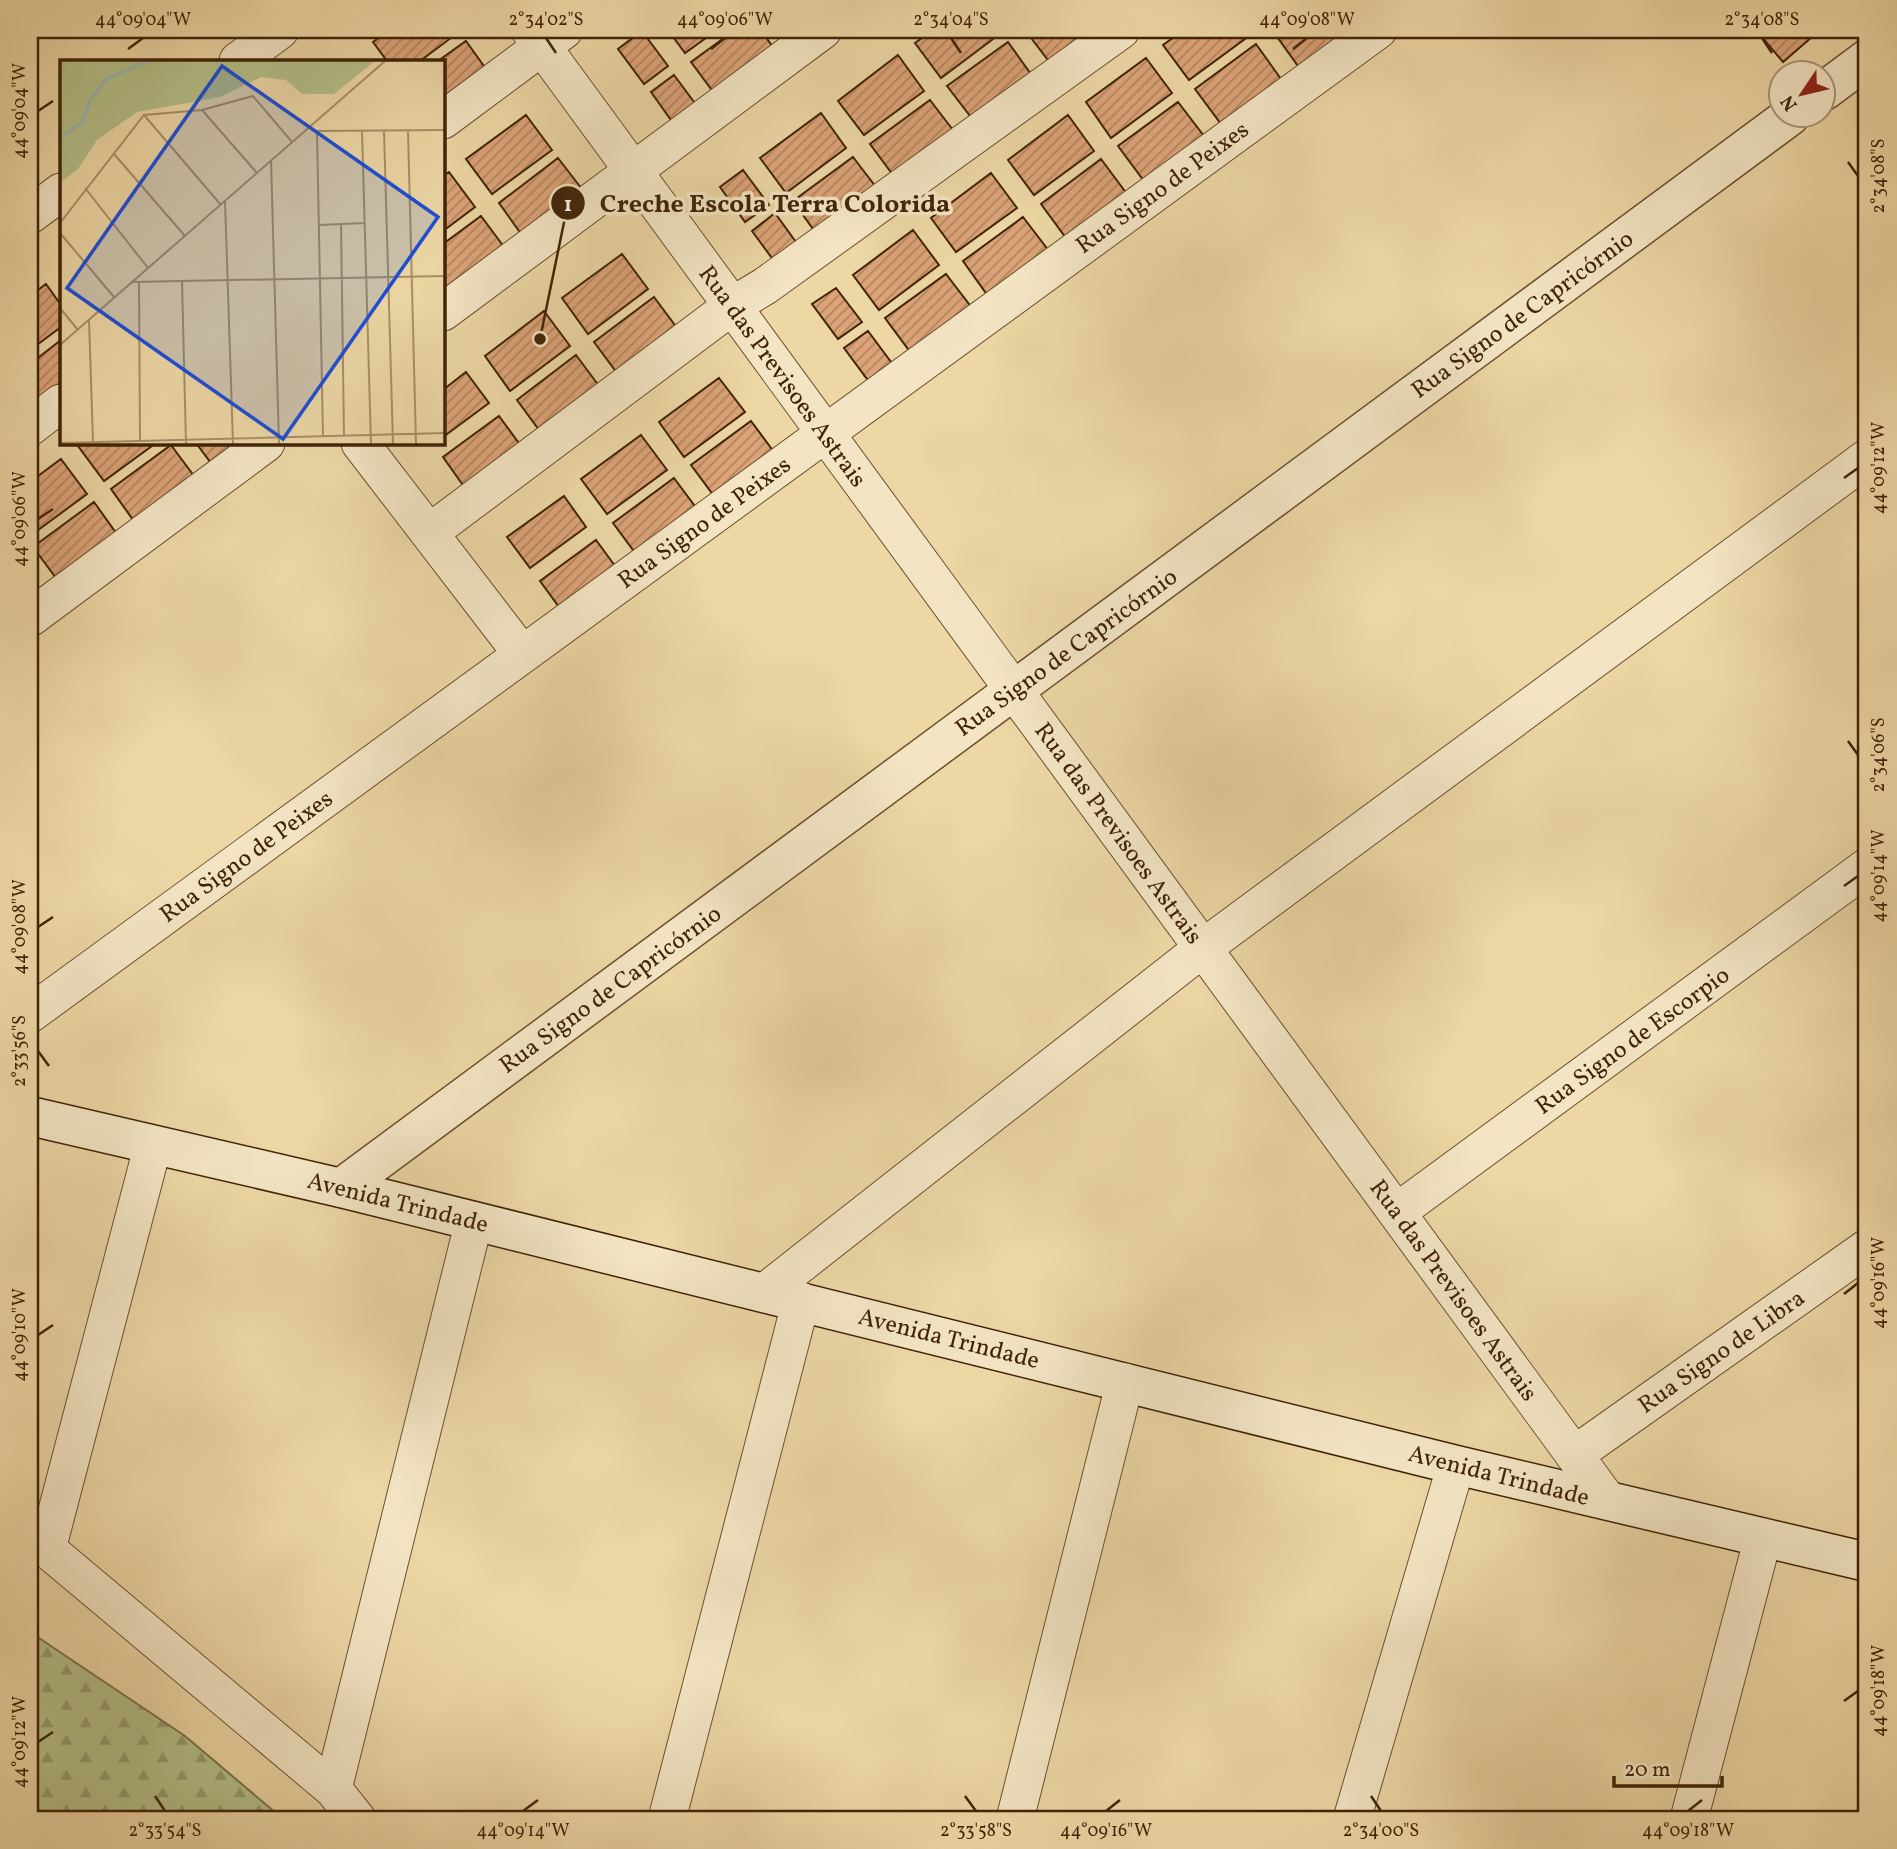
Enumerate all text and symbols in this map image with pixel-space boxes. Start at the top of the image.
text: 44°09'04"W [95,8,191,33]
text: 2°34'02"S [508,8,584,33]
text: 44°09'06"W [677,8,773,33]
text: 2°34'04"S [913,8,989,33]
text: 44°09'08"W [1259,8,1355,33]
text: 2°34'08"S [1725,8,1799,33]
inset map [60,60,444,444]
north arrow [1768,60,1838,130]
text: 44°09'04"W [8,63,33,159]
text: N [1775,89,1804,116]
street label: Rua Signo de Peixes [1070,114,1257,263]
text: 2°34'08"S [1867,139,1892,213]
callout: Creche Escola Terra Colorida [551,180,965,227]
text: Creche Escola Terra Colorida [600,187,950,223]
text: 1 [564,191,572,220]
street label: Rua Signo de Capricórnio [1405,223,1641,408]
street label: Rua das Previsoes Astrais [689,259,874,495]
text: 44°09'12"W [1867,422,1892,514]
street label: Rua Signo de Peixes [612,449,799,598]
text: 44°09'06"W [8,471,33,567]
street label: Rua Signo de Capricórnio [949,561,1185,746]
street label: Rua das Previsoes Astrais [1025,716,1210,952]
text: 2°34'06"S [1867,717,1892,793]
street label: Rua Signo de Peixes [154,783,341,932]
text: 44°09'14"W [1867,829,1892,923]
text: 44°09'08"W [8,879,33,975]
street label: Rua Signo de Capricórnio [493,898,729,1083]
street label: Rua Signo de Escorpio [1529,959,1737,1124]
text: 2°33'56"S [8,1015,33,1087]
street label: Avenida Trindade [303,1165,492,1243]
street label: Rua das Previsoes Astrais [1360,1173,1545,1409]
text: 44°09'16"W [1867,1237,1892,1329]
street label: Rua Signo de Libra [1632,1282,1813,1423]
text: 44°09'10"W [8,1288,33,1382]
street label: Avenida Trindade [854,1301,1043,1379]
street label: Avenida Trindade [1404,1438,1593,1516]
text: 44°09'18"W [1867,1645,1892,1737]
text: 44°09'12"W [8,1696,33,1788]
scale bar [1614,1744,1722,1788]
text: 20 m [1624,1756,1670,1785]
text: 2°33'54"S [128,1819,202,1844]
text: 44°09'14"W [476,1819,570,1844]
text: 2°33'58"S [940,1819,1012,1844]
text: 44°09'16"W [1060,1819,1152,1844]
text: 2°34'00"S [1343,1819,1419,1844]
text: 44°09'18"W [1642,1819,1734,1844]

